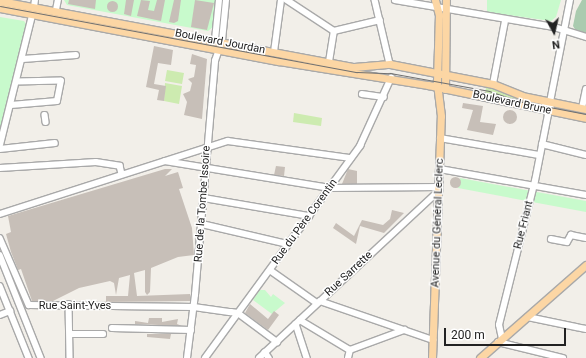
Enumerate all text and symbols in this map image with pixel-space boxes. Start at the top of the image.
north arrow [534,12,574,52]
street label: Boulevard Jourdan [174,27,266,57]
text: N [551,37,560,51]
street label: Boulevard Brune [472,88,552,118]
street label: Rue de la Tombe Issoire [192,145,214,263]
street label: Avenue du Général Leclerc [429,158,447,288]
street label: Rue du Père Corentin [270,177,340,267]
street label: Rue Friant [512,199,536,251]
street label: Rue Sarrette [323,249,375,299]
street label: Rue Saint-Yves [39,299,111,313]
scale bar [446,320,568,346]
text: 200 m [451,328,485,342]

